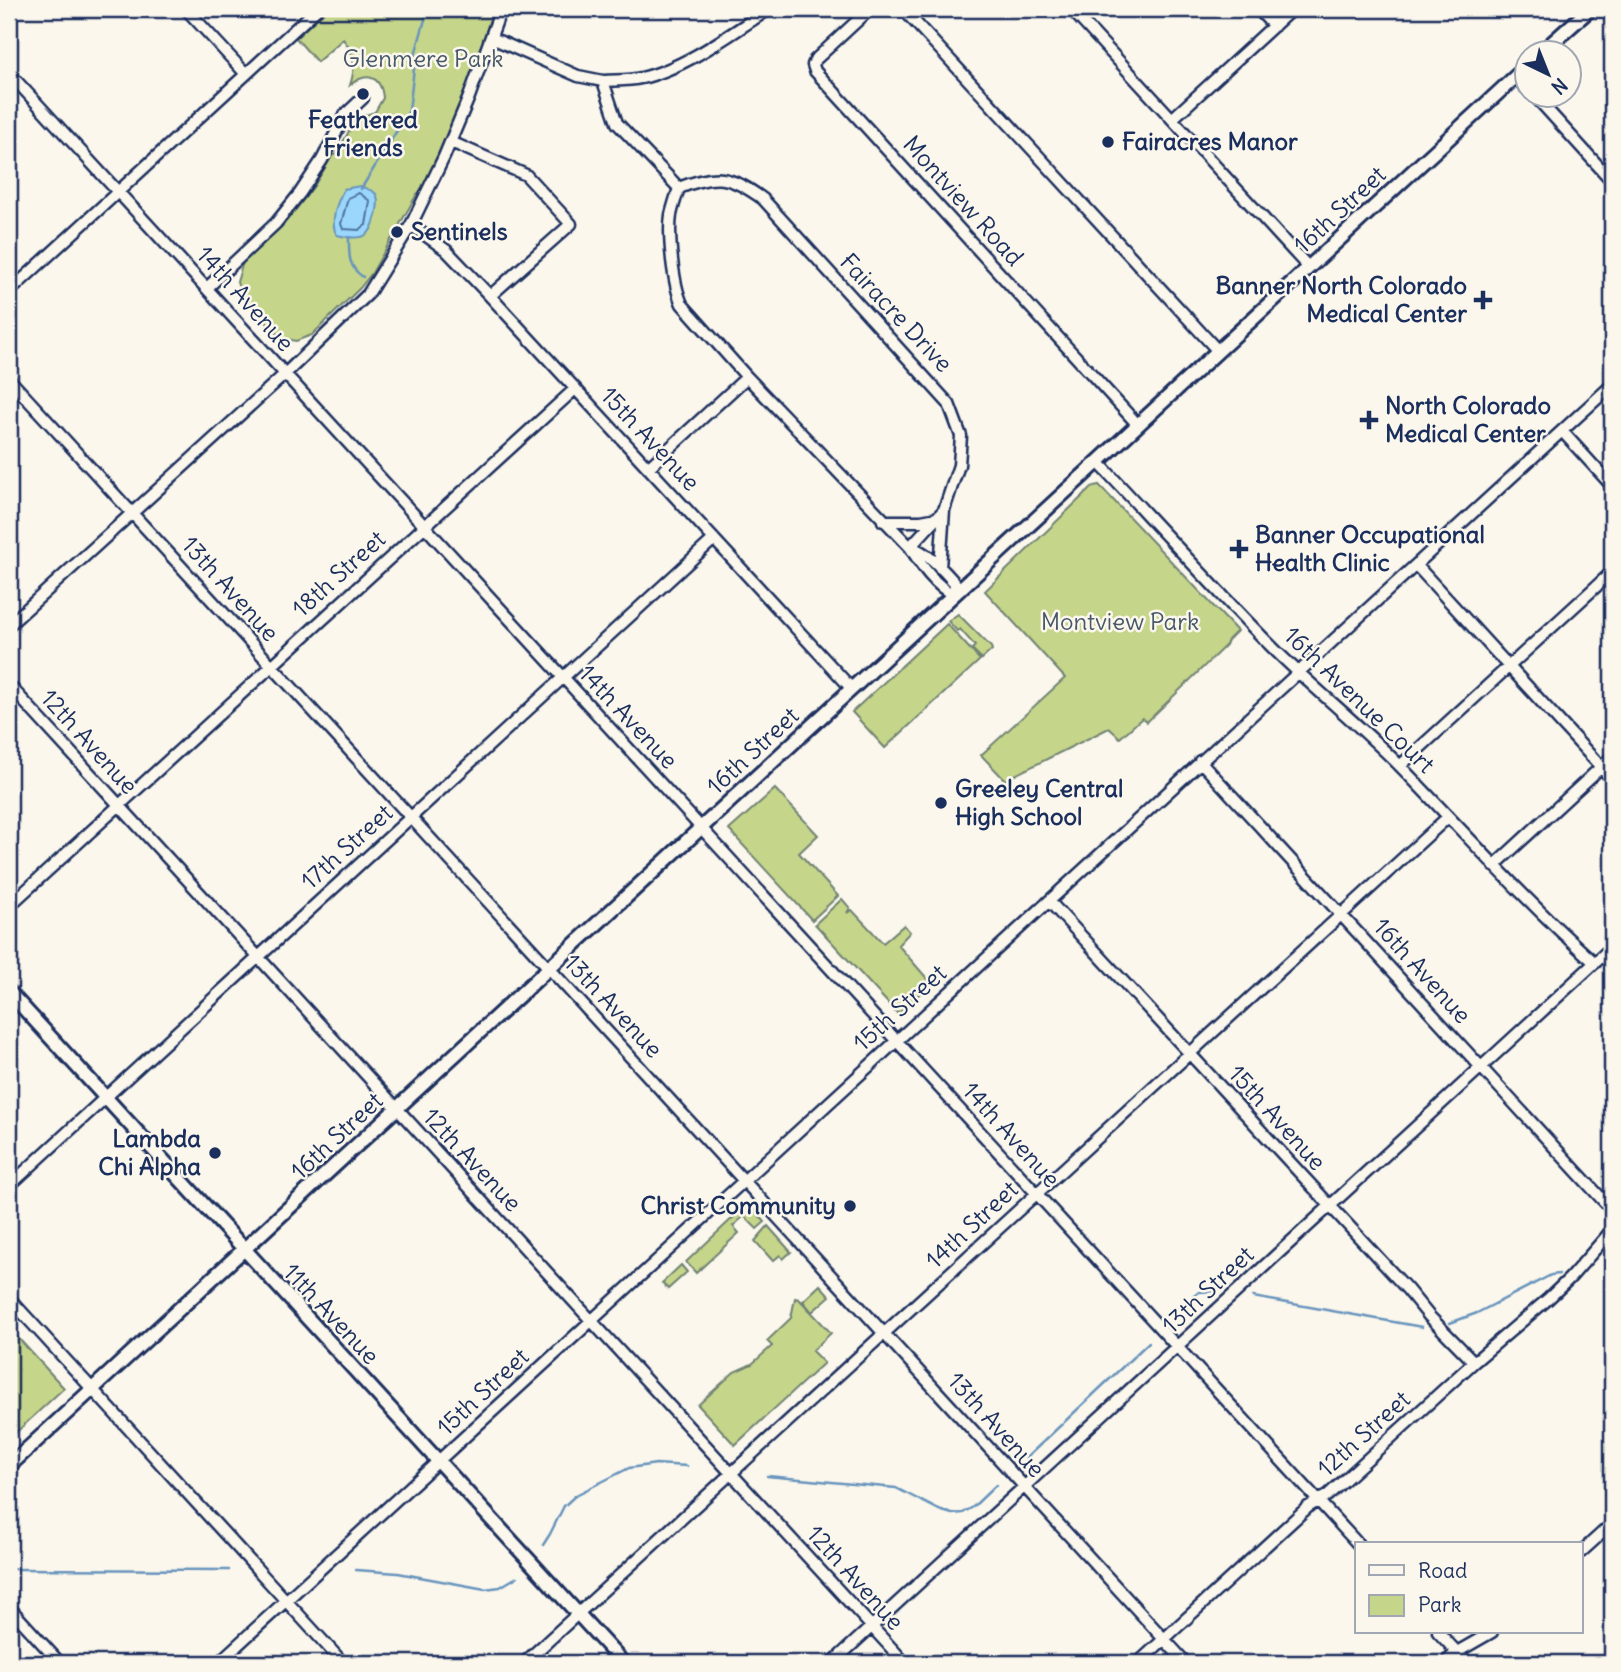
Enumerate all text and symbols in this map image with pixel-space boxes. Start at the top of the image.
north arrow [1512,38,1582,108]
park label: Glenmere Park [343,43,503,73]
text: N [1547,73,1573,100]
marker: Feathered Friends [355,86,371,102]
place label: Feathered Friends [308,104,418,162]
place label: Fairacres Manor [1122,126,1298,156]
street label: Montview Road [897,129,1030,272]
marker: Fairacres Manor [1100,134,1116,150]
street label: 16th Street [1287,159,1392,259]
place label: Sentinels [411,216,508,246]
marker: Sentinels [389,224,405,240]
street label: 14th Avenue [191,239,301,357]
street label: Fairacre Drive [834,247,959,378]
place label: Banner North Colorado Medical Center [1215,270,1467,328]
marker: Banner North Colorado Medical Center [1473,290,1493,310]
street label: 15th Avenue [595,380,707,497]
place label: North Colorado Medical Center [1385,390,1551,448]
marker: North Colorado Medical Center [1359,410,1379,430]
place label: Banner Occupational Health Clinic [1255,519,1485,577]
street label: 18th Street [286,524,391,623]
street label: 13th Avenue [176,530,286,647]
marker: Banner Occupational Health Clinic [1229,539,1249,559]
park label: Montview Park [1041,606,1199,636]
street label: 16th Avenue Court [1278,620,1441,779]
street label: 14th Avenue [573,658,685,775]
street label: 12th Avenue [35,683,145,800]
street label: 16th Street [700,700,805,800]
place label: Greeley Central High School [955,773,1123,831]
marker: Greeley Central High School [933,795,949,811]
street label: 17th Street [294,797,398,895]
street label: 16th Avenue [1368,911,1478,1029]
street label: 13th Avenue [558,947,669,1064]
street label: 15th Street [847,958,952,1057]
street label: 15th Avenue [1223,1058,1333,1176]
street label: 14th Avenue [957,1075,1067,1193]
street label: 16th Street [284,1085,389,1185]
street label: 12th Avenue [417,1101,528,1217]
place label: Lambda Chi Alpha [98,1123,201,1181]
marker: Lambda Chi Alpha [207,1145,223,1161]
street label: 14th Street [919,1174,1024,1274]
place label: Christ Community [640,1190,836,1220]
marker: Christ Community [842,1198,858,1214]
street label: 13th Street [1155,1239,1260,1339]
street label: 11th Avenue [277,1257,386,1370]
street label: 15th Street [430,1341,535,1441]
street label: 13th Avenue [942,1366,1052,1483]
street label: 12th Street [1311,1384,1416,1483]
street label: 12th Avenue [801,1519,911,1636]
legend [1355,1542,1582,1634]
text: Road [1418,1557,1467,1584]
text: Park [1418,1591,1461,1618]

